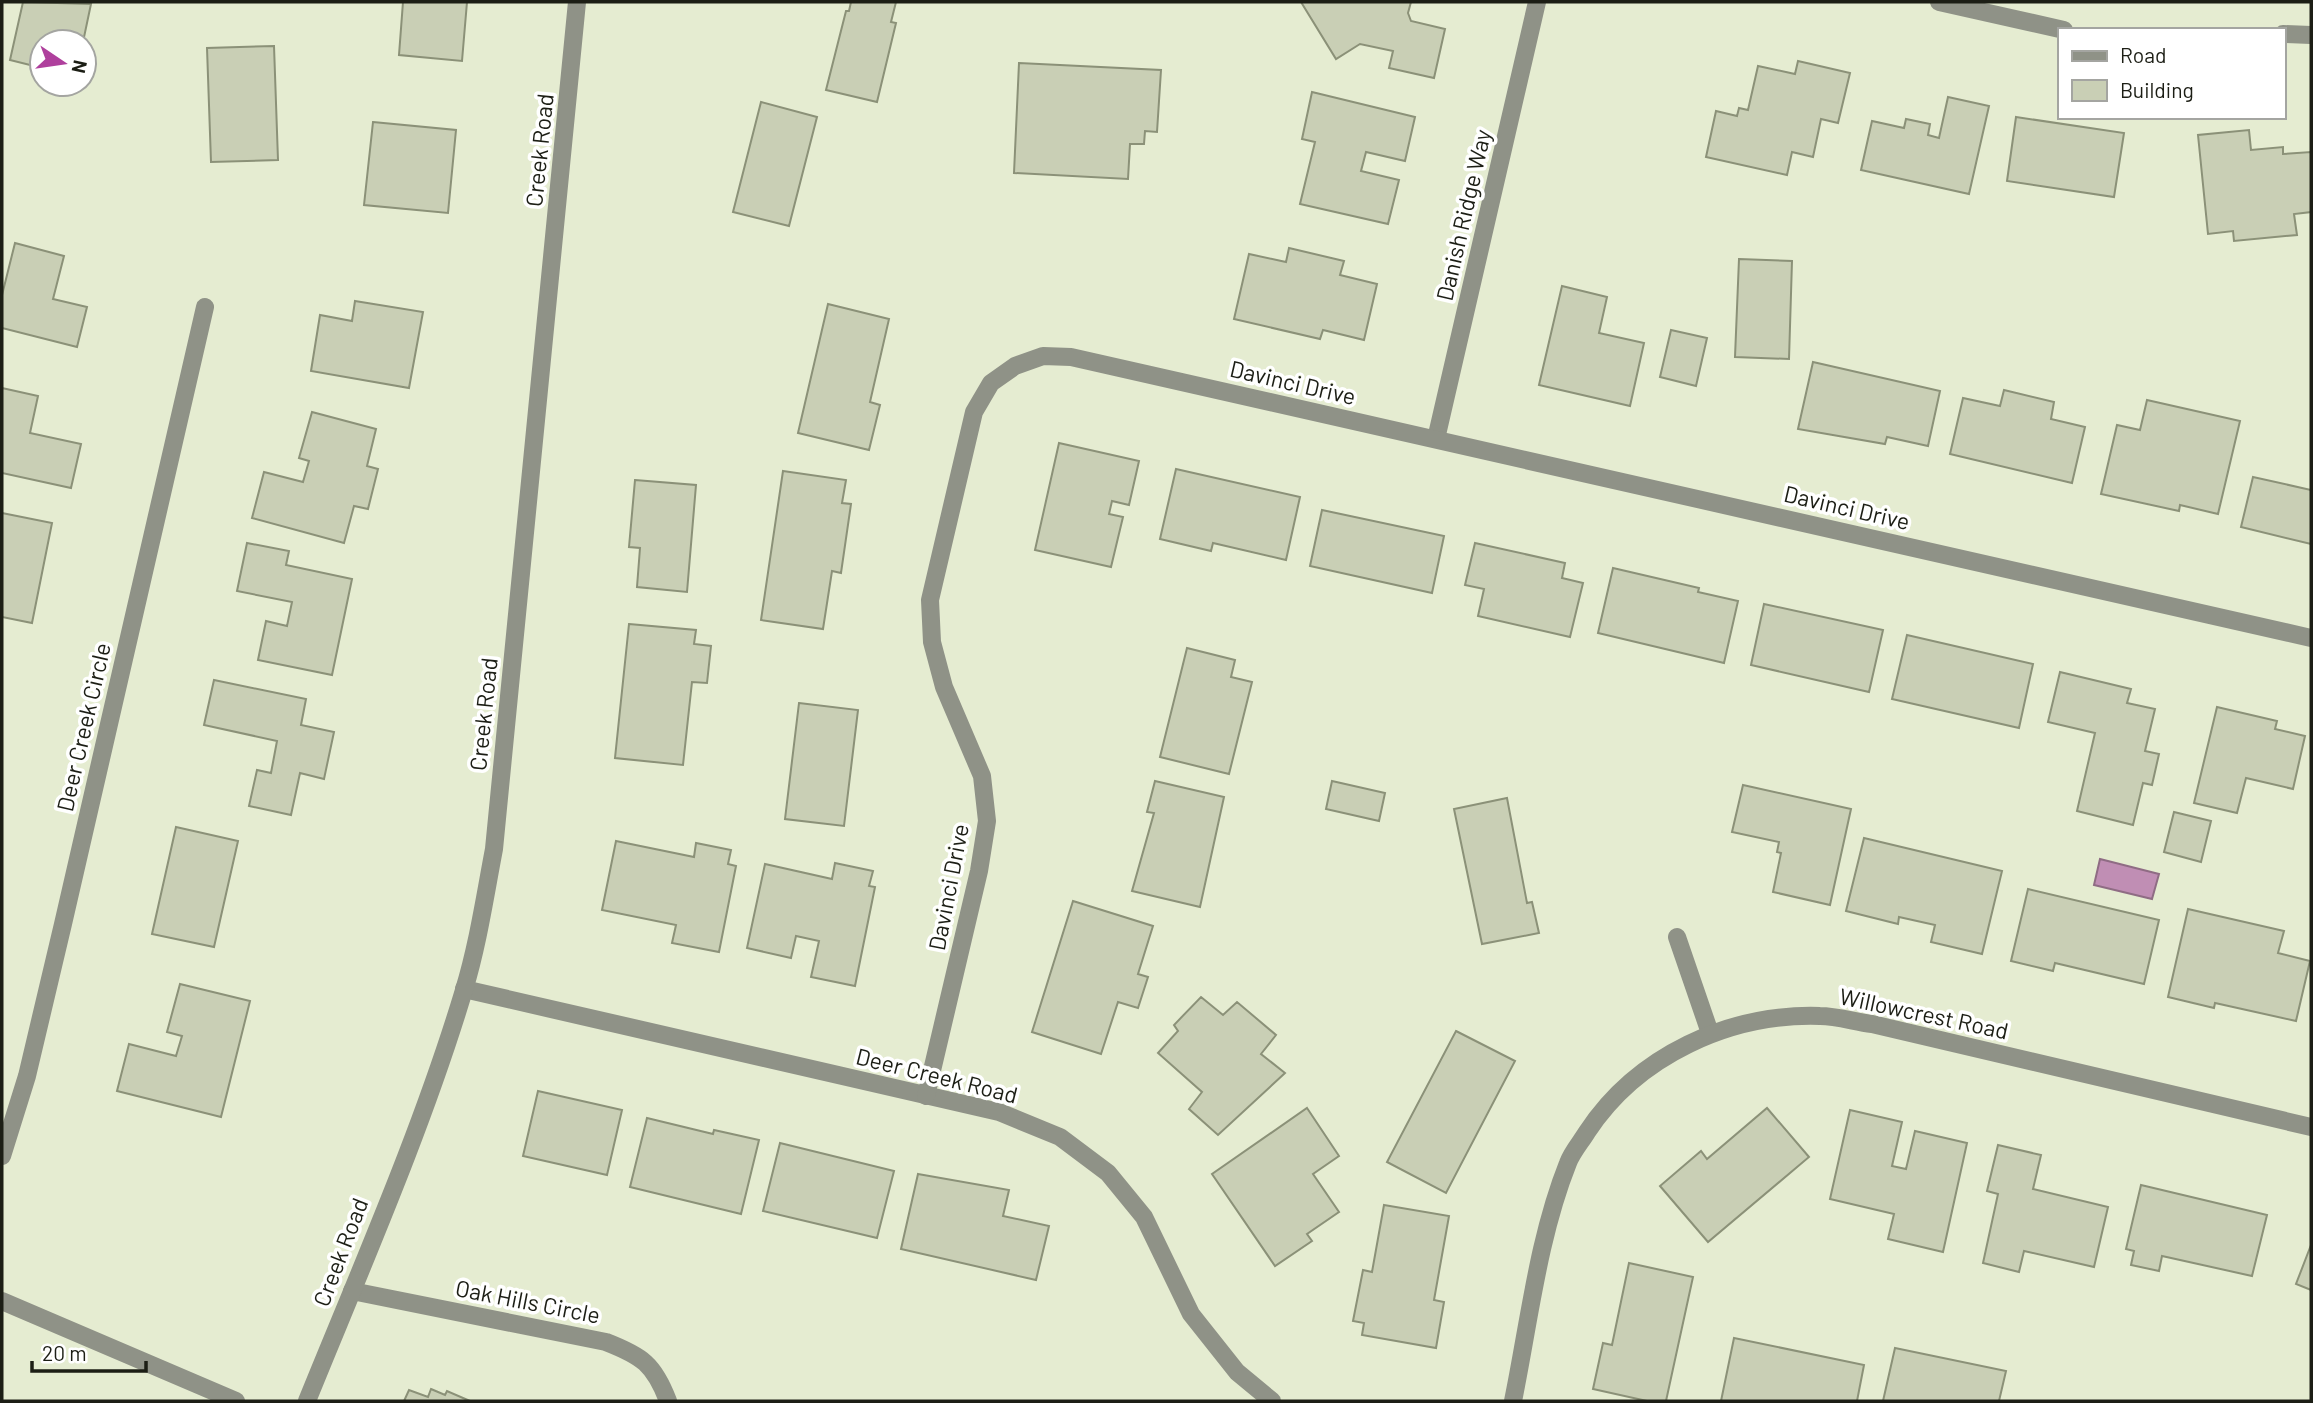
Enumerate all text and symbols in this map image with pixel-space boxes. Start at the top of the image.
north arrow [28,28,98,98]
legend [2058,28,2285,119]
text: Road [2120,42,2166,67]
text: N [67,58,93,76]
text: Building [2120,77,2194,102]
street label: Creek Road [519,92,559,208]
street label: Danish Ridge Way [1430,126,1496,303]
street label: Davinci Drive [1227,354,1359,410]
street label: Davinci Drive [1781,479,1913,535]
street label: Deer Creek Circle [50,640,116,814]
street label: Creek Road [463,656,503,772]
street label: Davinci Drive [922,821,974,953]
street label: Willowcrest Road [1837,981,2011,1045]
street label: Deer Creek Road [853,1041,1021,1109]
street label: Creek Road [307,1194,373,1310]
street label: Oak Hills Circle [453,1273,603,1329]
scale bar [32,1330,145,1374]
text: 20 m [42,1340,87,1365]

